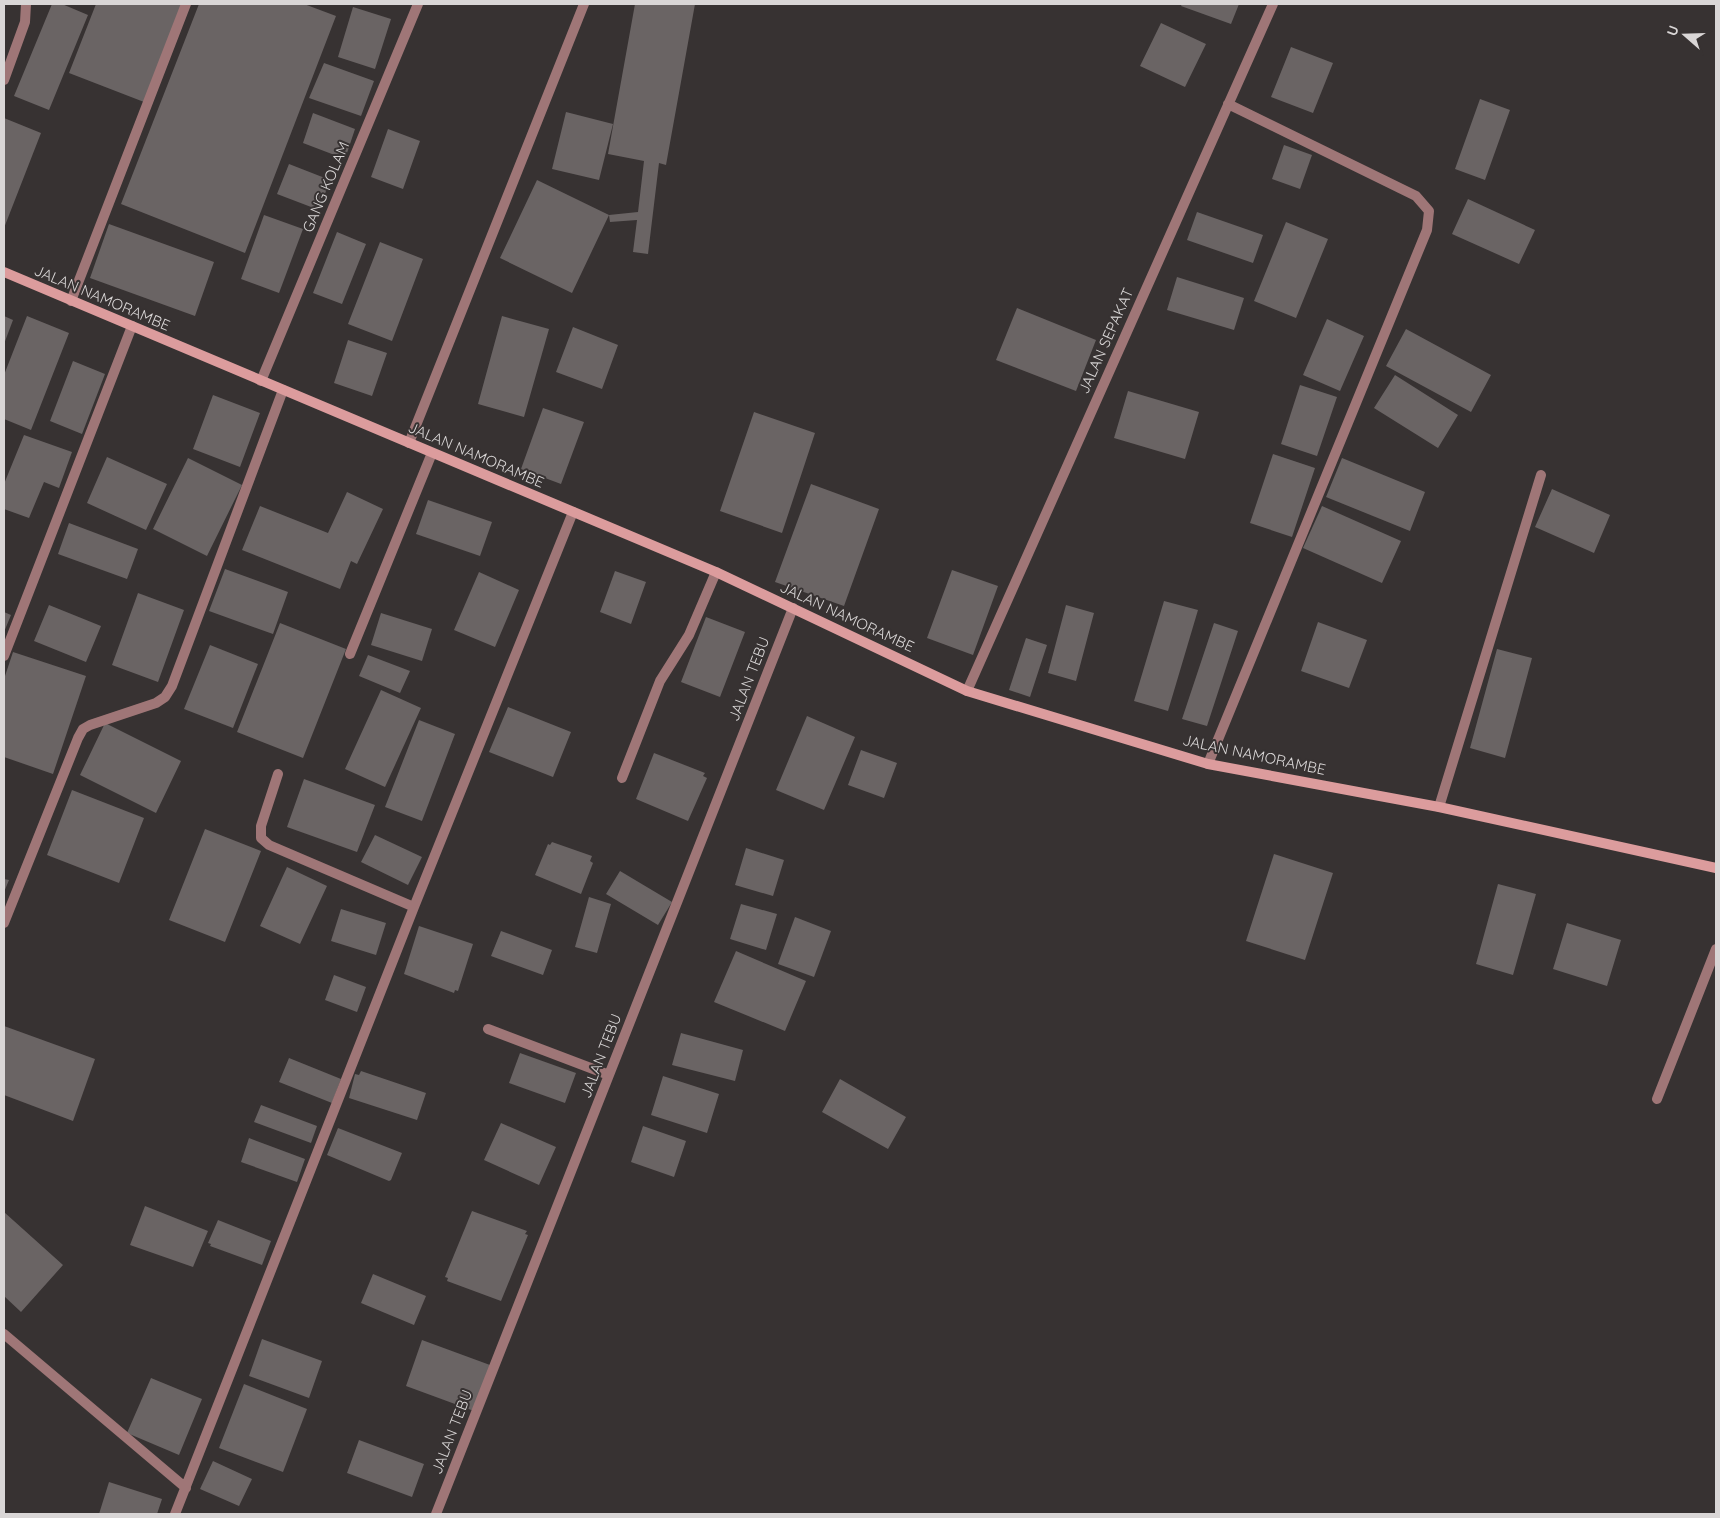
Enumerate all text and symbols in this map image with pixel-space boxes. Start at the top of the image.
north arrow [1660,10,1710,60]
text: U [1663,23,1683,38]
street label: GANG KOLAM [298,139,353,235]
street label: JALAN NAMORAMBE [31,260,173,335]
street label: JALAN SEPAKAT [1074,285,1137,397]
street label: JALAN NAMORAMBE [405,417,547,492]
street label: JALAN NAMORAMBE [777,577,917,656]
street label: JALAN TEBU [724,634,773,724]
street label: JALAN NAMORAMBE [1181,730,1327,779]
street label: JALAN TEBU [576,1011,625,1101]
street label: JALAN TEBU [427,1387,476,1477]

